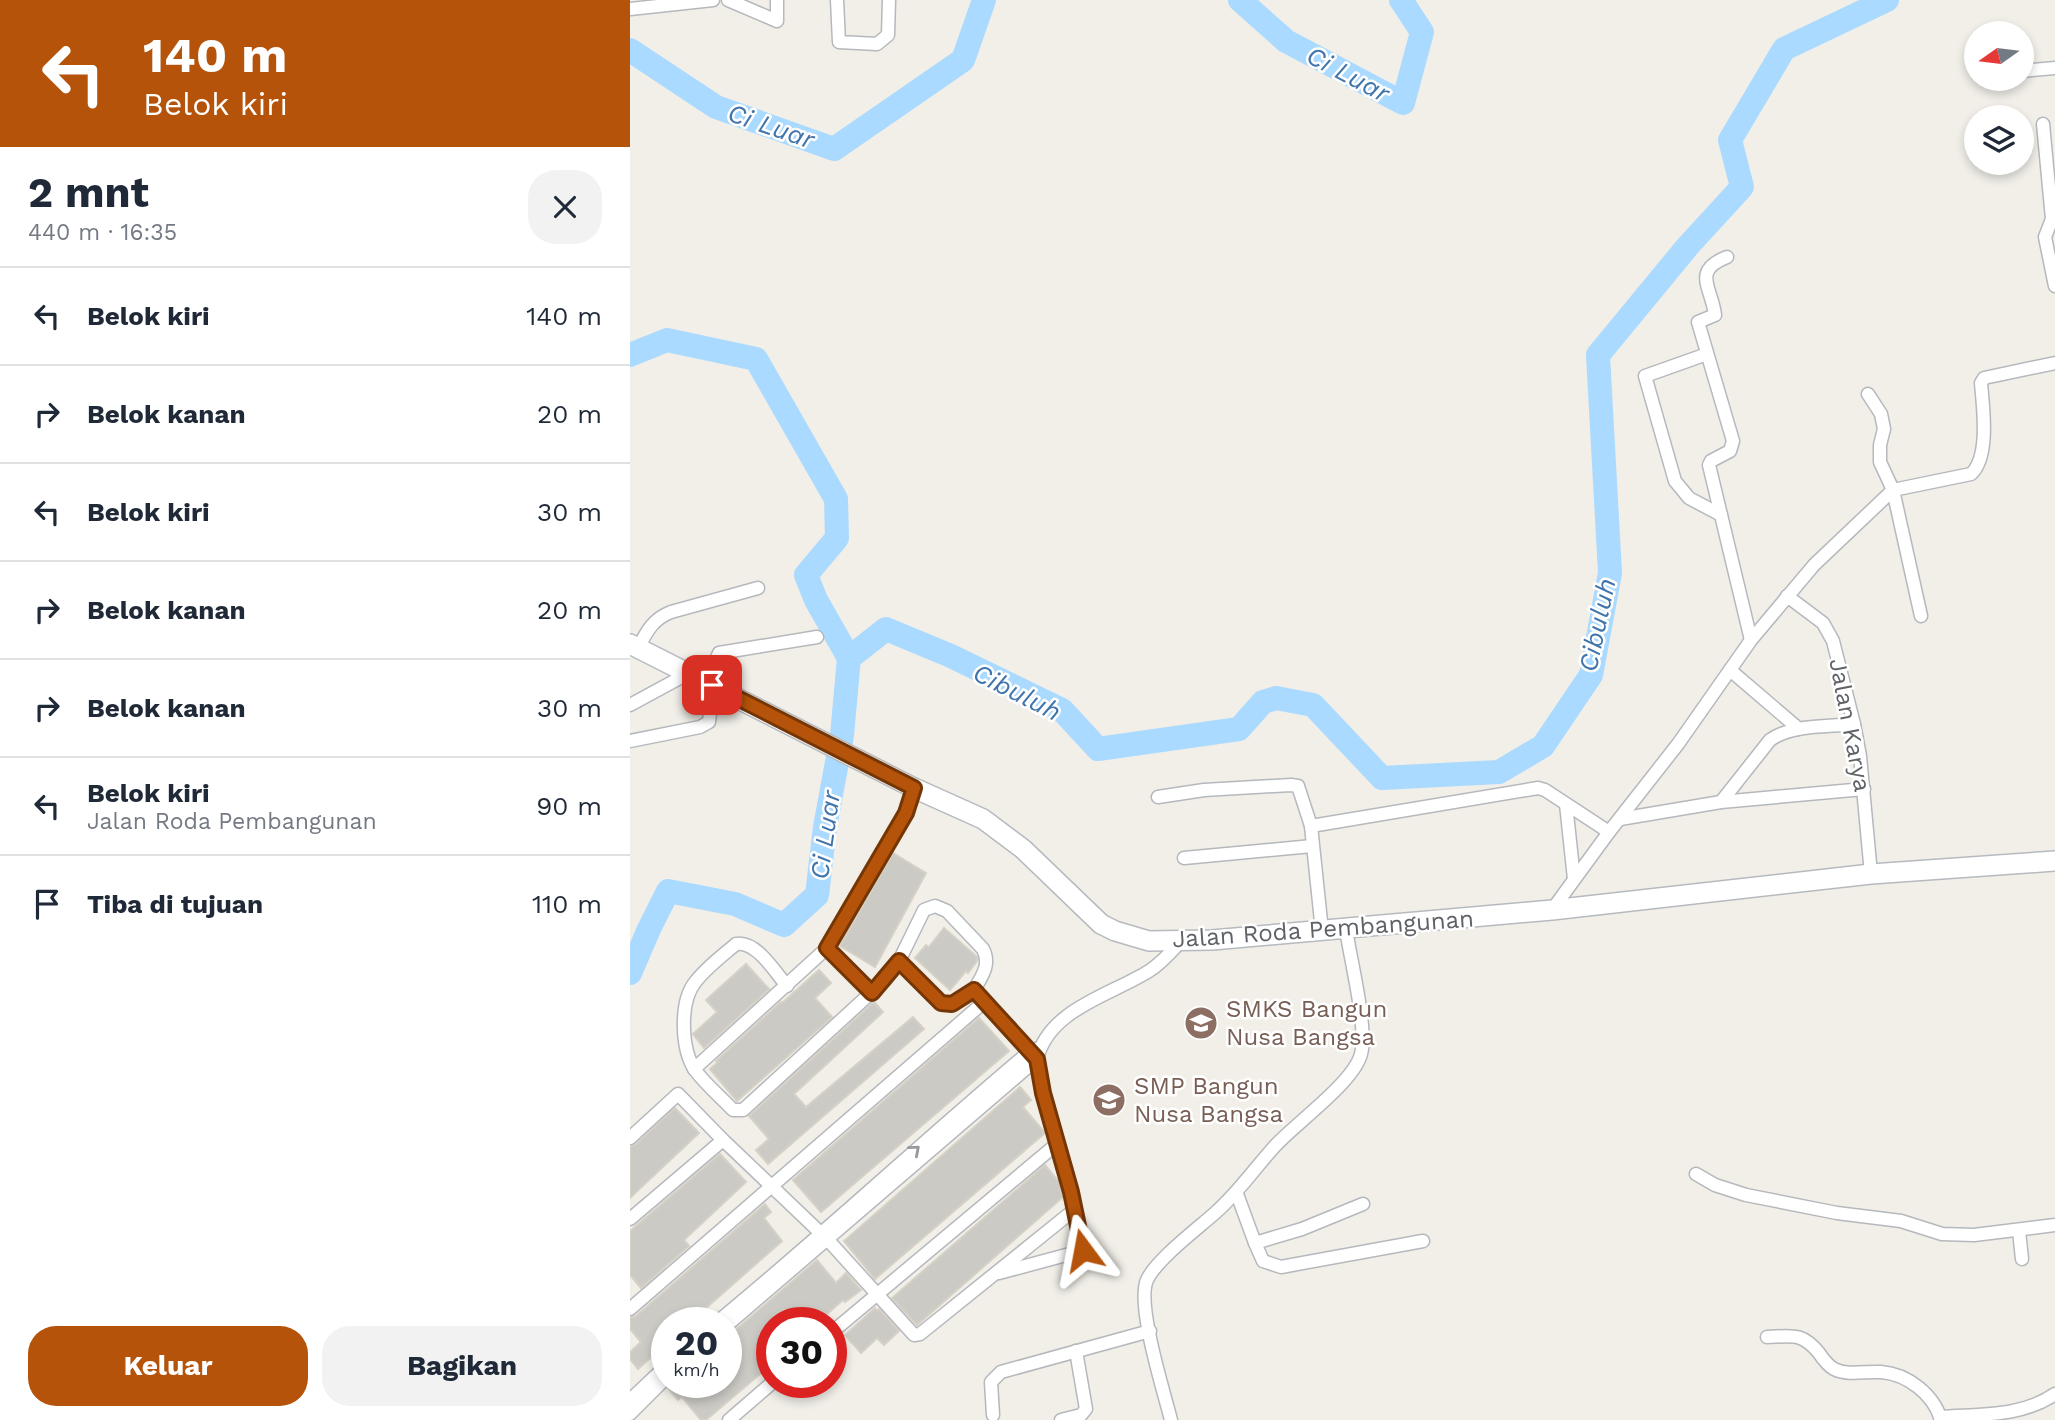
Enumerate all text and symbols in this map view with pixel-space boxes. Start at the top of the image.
north arrow [1964,21,2034,91]
map controls [1964,21,2034,175]
text: 140 m [143,26,287,84]
icon: left [28,28,119,119]
water label: Ci Luar [1301,40,1395,109]
text: Belok kiri [143,85,288,123]
water label: Ci Luar [724,97,819,155]
button: layers [1964,105,2034,175]
text: 2 mnt [28,168,149,217]
button: close [528,170,602,244]
text: 440 m · 16:35 [28,219,177,246]
icon: left [28,297,66,335]
text: Belok kiri [87,301,210,331]
text: 140 m [526,301,602,331]
icon: right [28,395,66,433]
text: Belok kanan [87,399,246,429]
text: 20 m [537,399,602,429]
icon: left [28,493,66,531]
text: Belok kiri [87,497,210,527]
text: 30 m [537,497,602,527]
water label: Cibuluh [1572,576,1622,674]
icon: right [28,591,66,629]
text: Belok kanan [87,595,246,625]
text: 20 m [537,595,602,625]
pin [682,655,742,715]
street label: Jalan Karya [1823,656,1877,794]
water label: Cibuluh [968,657,1066,727]
icon: arrive [693,666,731,704]
icon: right [28,689,66,727]
text: Belok kanan [87,693,246,723]
text: 30 m [537,693,602,723]
text: Belok kiri [87,778,210,808]
icon: left [28,787,66,825]
water label: Ci Luar [804,788,846,881]
text: 90 m [536,791,602,821]
text: Jalan Roda Pembangunan [87,808,377,835]
icon: arrive [28,885,66,923]
text: Tiba di tujuan [87,889,263,919]
text: 110 m [532,889,602,919]
street label: Jalan Roda Pembangunan [1171,904,1475,954]
place label: SMKS Bangun Nusa Bangsa [1226,995,1387,1051]
school or university icon: SMKS Bangun Nusa Bangsa [1182,1004,1220,1042]
place label: SMP Bangun Nusa Bangsa [1134,1072,1283,1128]
school or university icon: SMP Bangun Nusa Bangsa [1090,1081,1128,1119]
one-way arrow [907,1145,920,1158]
position arrow [1046,1213,1120,1287]
speed limit sign: 30 [756,1307,847,1398]
text: 20 [675,1322,718,1364]
button: Keluar [28,1326,308,1406]
button: Bagikan [322,1326,602,1406]
text: km/h [673,1359,720,1380]

